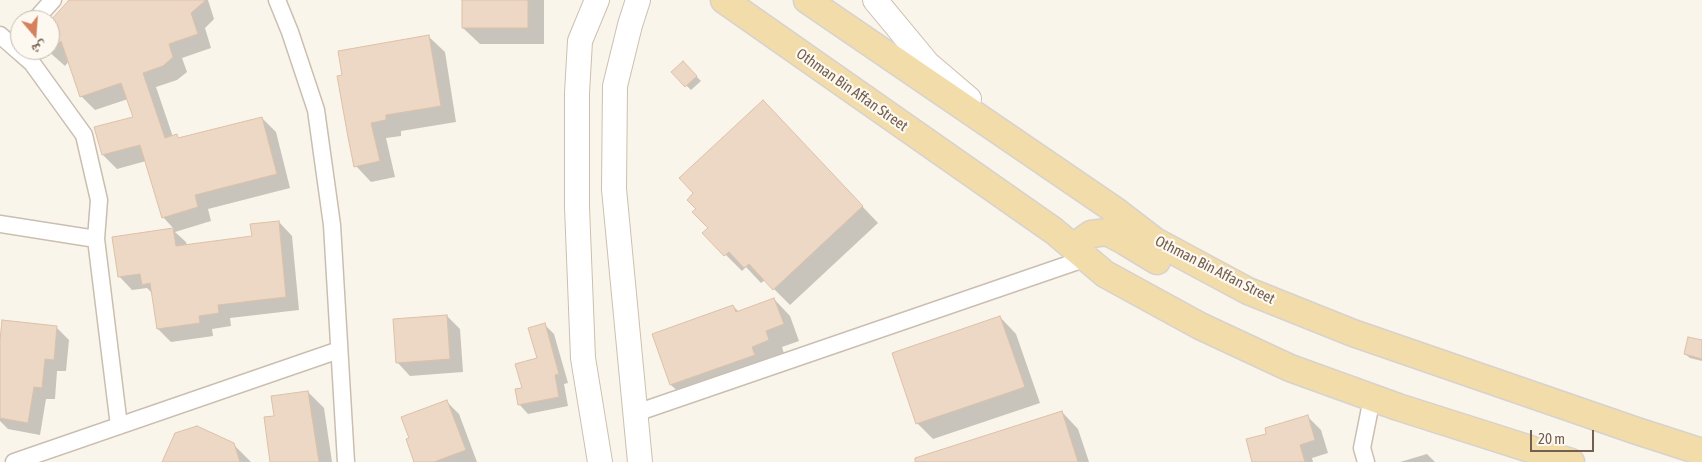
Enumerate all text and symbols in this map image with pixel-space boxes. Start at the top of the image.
north arrow [10,10,60,60]
text: ش [30,38,49,58]
street label: Othman Bin Affan Street [793,45,911,135]
street label: Othman Bin Affan Street [1152,232,1278,308]
scale bar [1532,420,1596,452]
text: 20 m [1538,430,1565,447]

